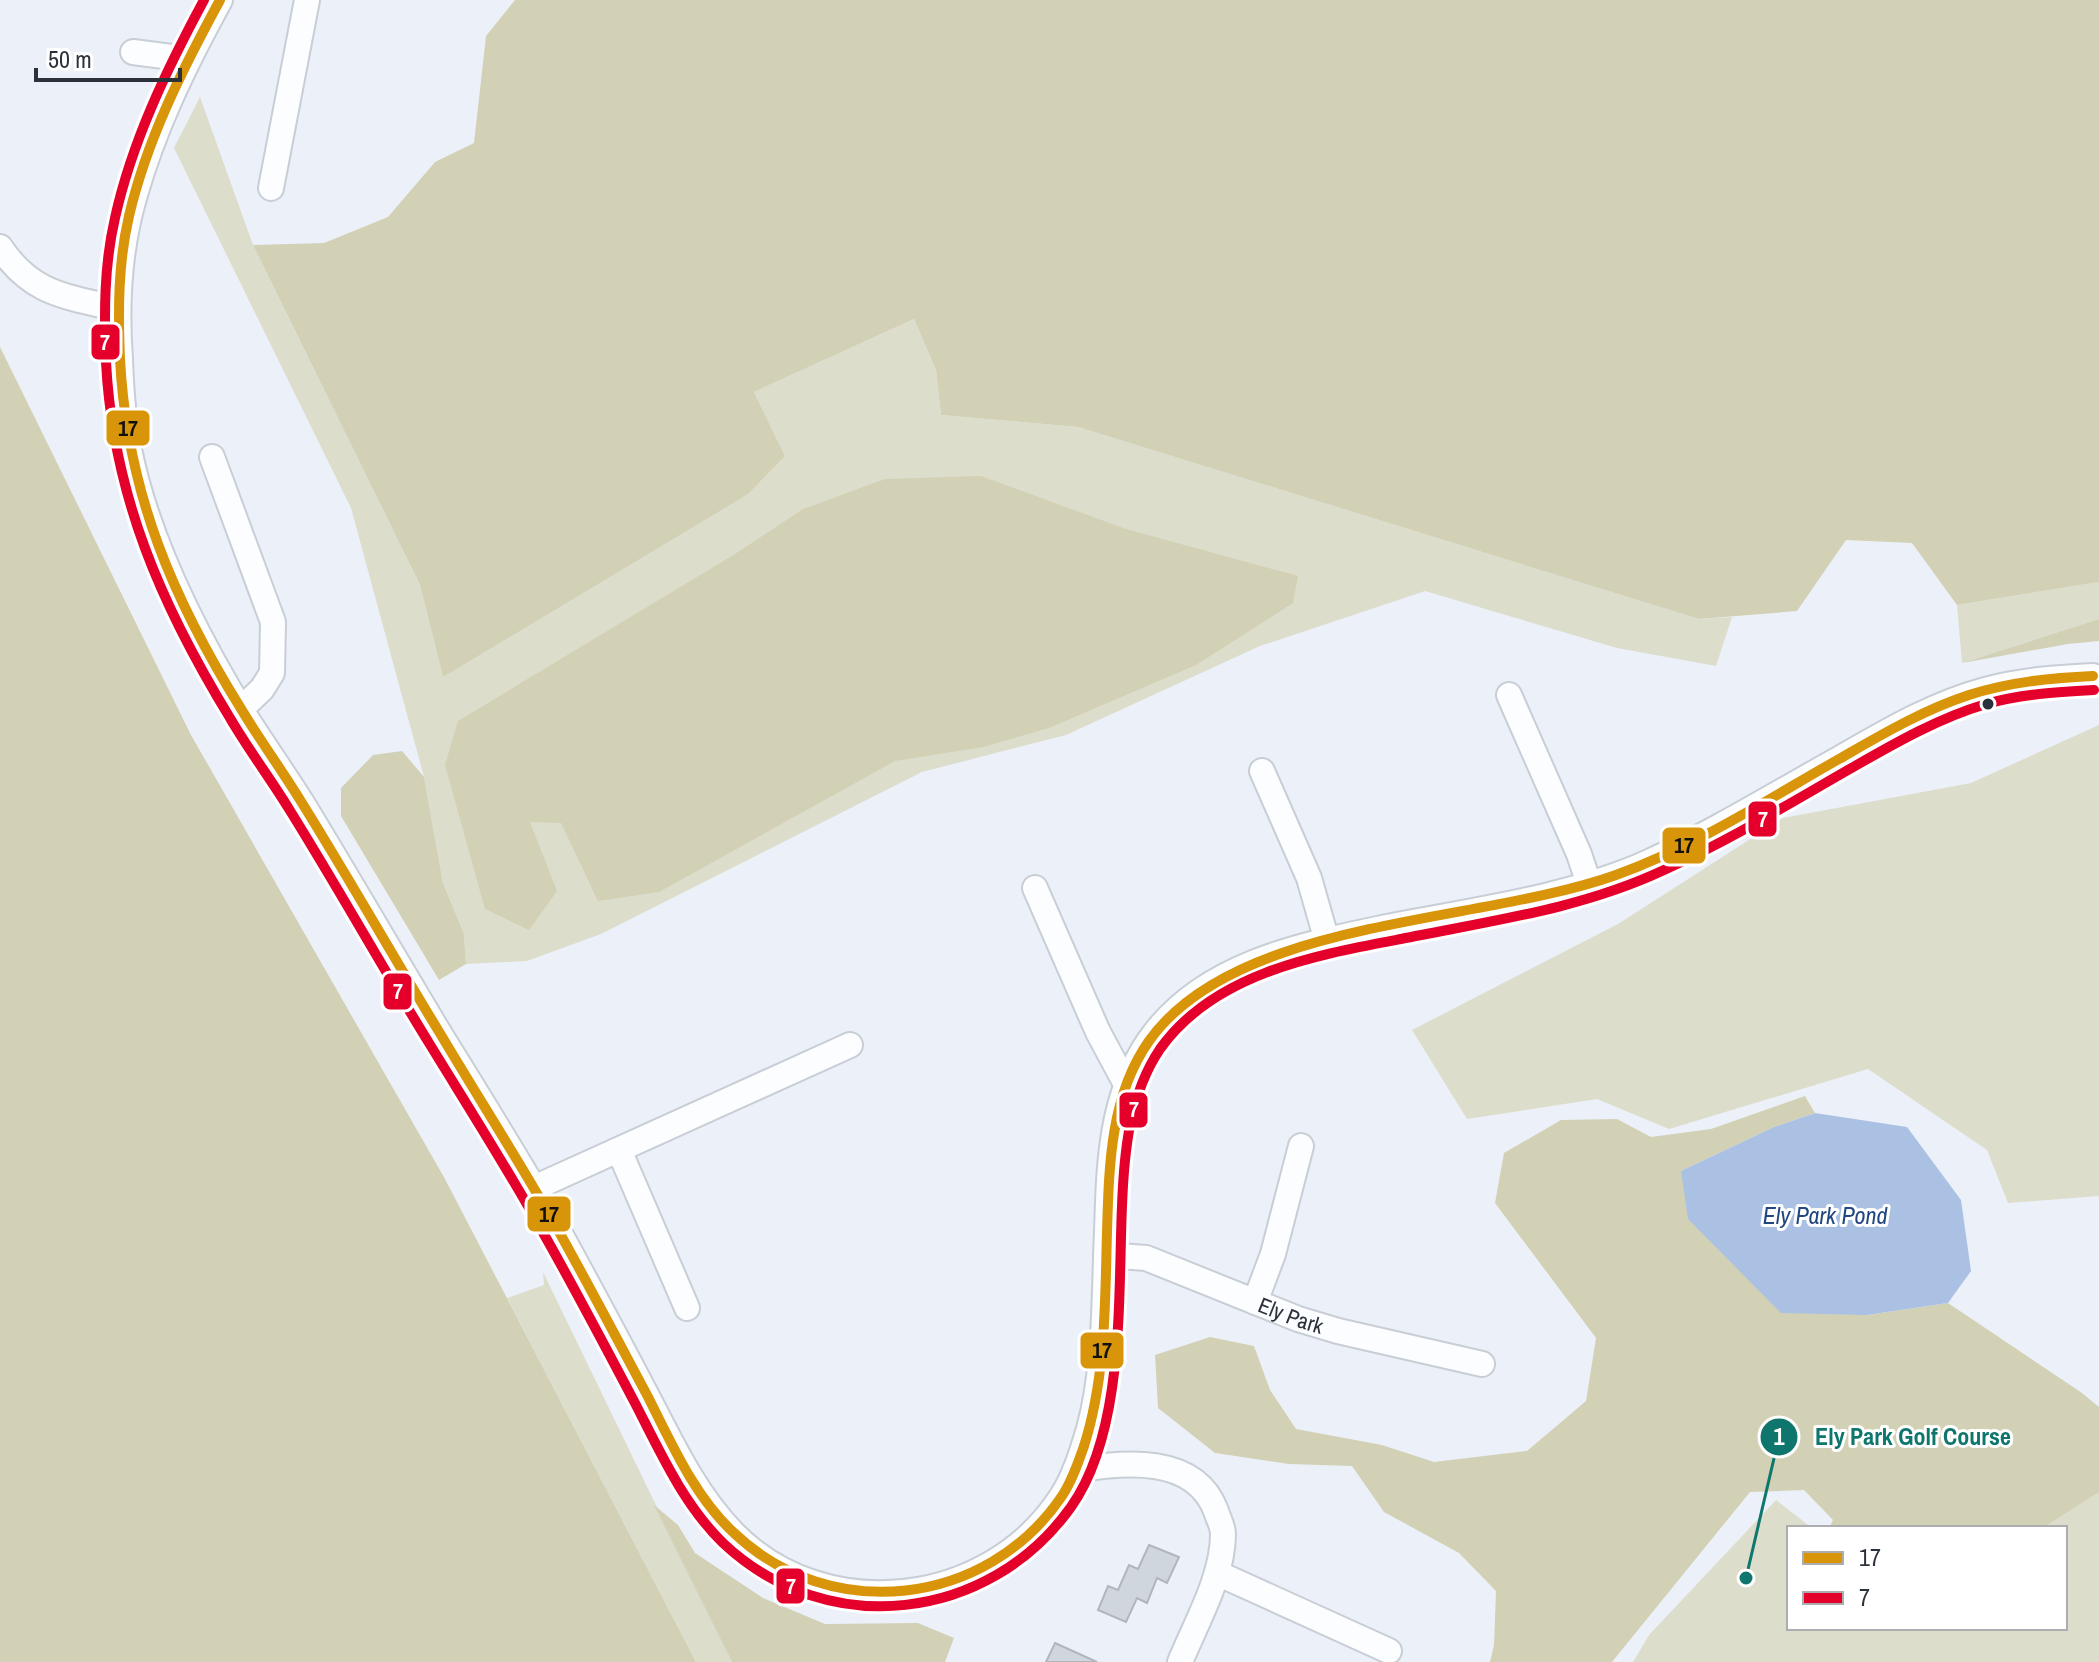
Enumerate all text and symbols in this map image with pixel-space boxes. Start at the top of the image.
scale bar [36,32,180,82]
text: 50 m [48,43,92,75]
line badge: 7 [90,323,121,361]
text: 7 [100,327,110,357]
line badge: 17 [105,409,151,447]
text: 17 [118,413,138,443]
unlabelled marker [1980,696,1996,712]
line badge: 7 [1747,800,1778,838]
text: 7 [1758,804,1768,834]
line badge: 17 [1661,826,1707,865]
text: 17 [1674,830,1694,860]
line badge: 7 [382,972,413,1011]
text: 7 [393,976,403,1006]
line badge: 7 [1118,1091,1149,1129]
text: 7 [1129,1094,1139,1124]
line badge: 17 [526,1195,572,1233]
text: 17 [539,1199,559,1229]
water label: Ely Park Pond [1763,1199,1888,1231]
street label: Ely Park [1254,1290,1328,1341]
line badge: 17 [1079,1331,1125,1370]
text: 17 [1092,1335,1112,1365]
callout: Ely Park Golf Course [1759,1413,2027,1461]
text: 1 [1774,1420,1785,1452]
text: Ely Park Golf Course [1815,1420,2011,1452]
legend [1787,1526,2067,1630]
text: 17 [1859,1541,1881,1573]
line badge: 7 [775,1567,806,1605]
text: 7 [786,1571,796,1601]
text: 7 [1859,1581,1870,1613]

